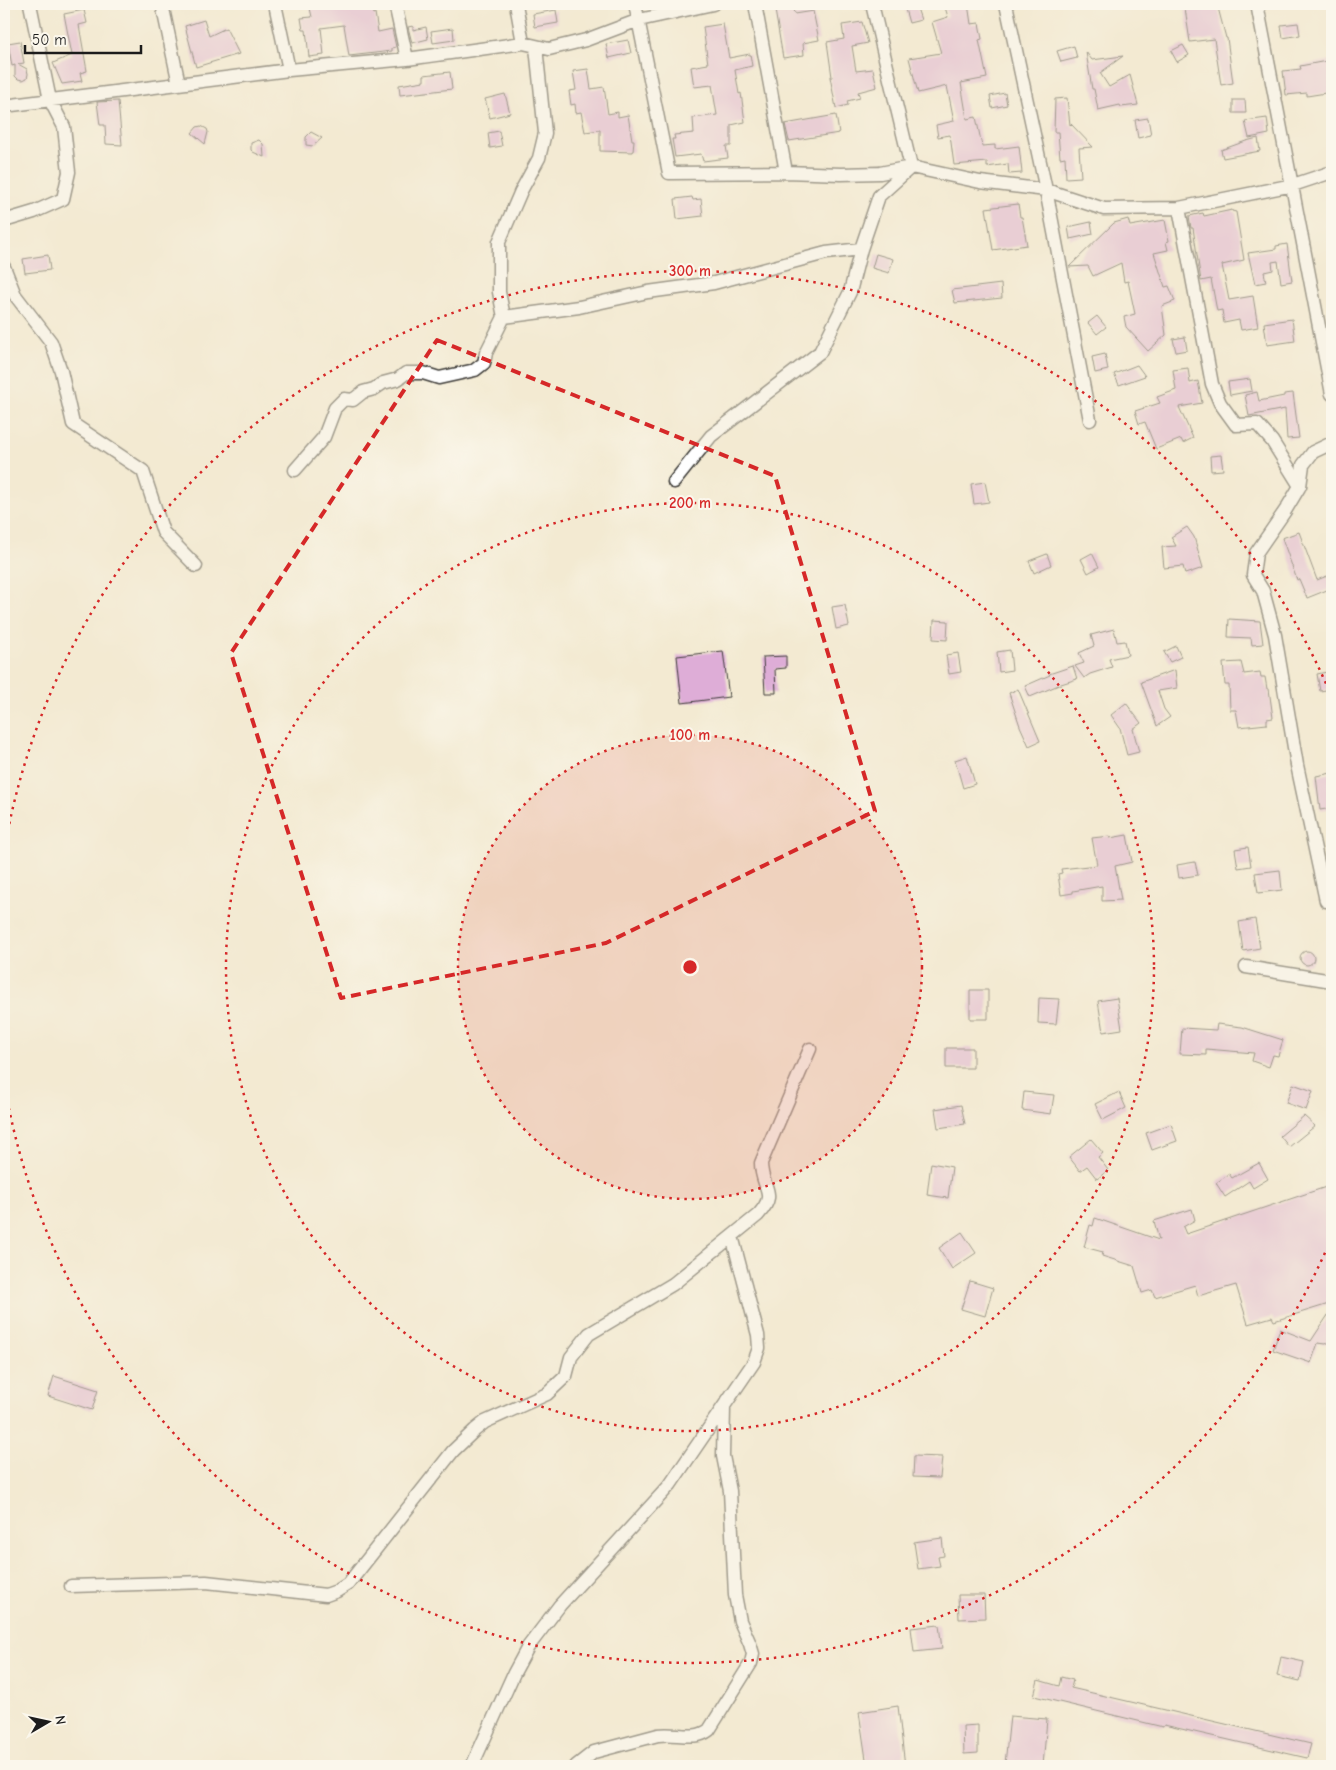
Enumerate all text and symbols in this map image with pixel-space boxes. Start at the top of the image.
scale bar [25,22,141,54]
text: 50 m [32,31,67,49]
text: 300 m [669,262,711,280]
text: 200 m [669,494,711,512]
text: 100 m [670,726,710,744]
centre of rings [681,958,699,976]
north arrow [22,1698,72,1748]
text: N [51,1714,69,1726]

